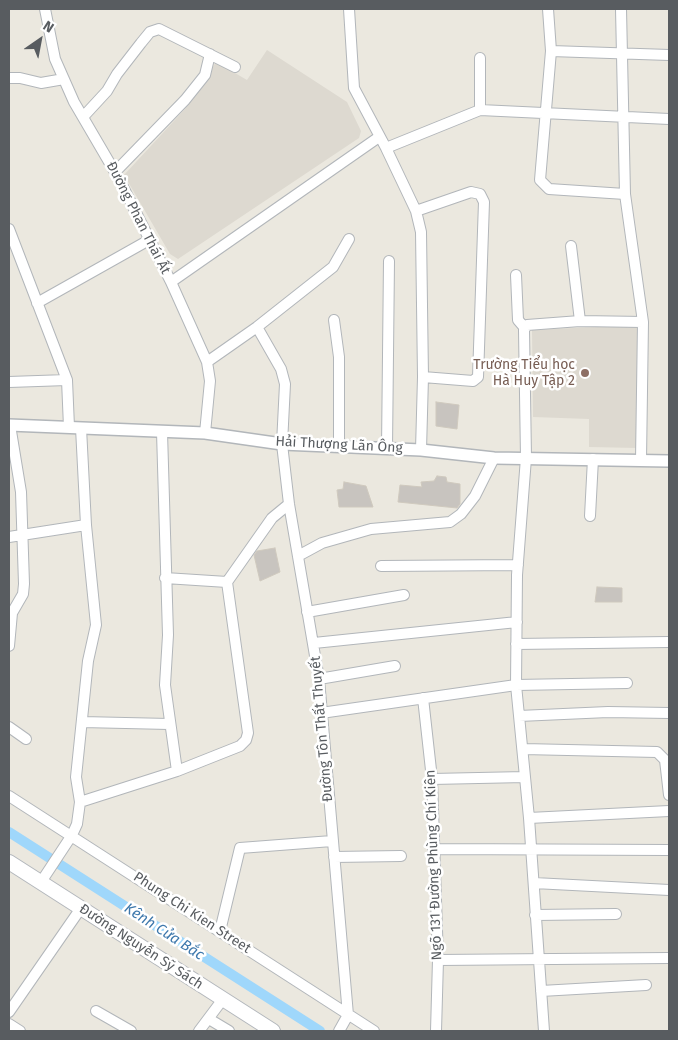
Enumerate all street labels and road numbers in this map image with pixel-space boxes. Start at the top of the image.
street label: Đường Phan Thái Ất [102,159,174,277]
street label: Hải Thượng Lãn Ông [275,433,403,457]
street label: Đường Tôn Thất Thuyết [307,655,337,803]
street label: Ngõ 131 Đường Phùng Chí Kiên [422,769,446,961]
street label: Phung Chi Kien Street [130,869,254,957]
street label: Đường Nguyễn Sỹ Sách [76,901,206,993]

